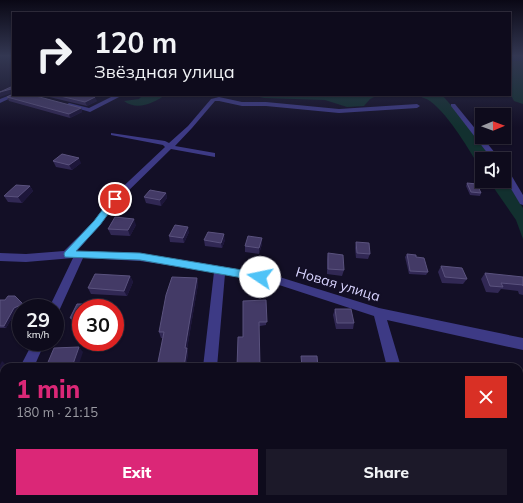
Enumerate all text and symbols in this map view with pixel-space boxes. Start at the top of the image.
text: 120 m [94,25,177,60]
icon: right [28,28,80,80]
text: Звёздная улица [94,60,235,83]
north arrow [475,108,511,144]
map controls [475,108,511,188]
button: sound [475,152,511,188]
pin [98,182,132,216]
icon: arrive [104,188,126,210]
position arrow [239,256,281,298]
street label: Новая улица [294,263,382,305]
speed limit sign: 30 [72,299,124,351]
text: 29 [26,307,50,332]
text: km/h [27,328,49,341]
text: 1 min [16,374,80,404]
button: close [465,376,507,418]
text: 180 m · 21:15 [16,404,98,420]
button: Exit [16,449,258,495]
button: Share [266,449,507,495]

